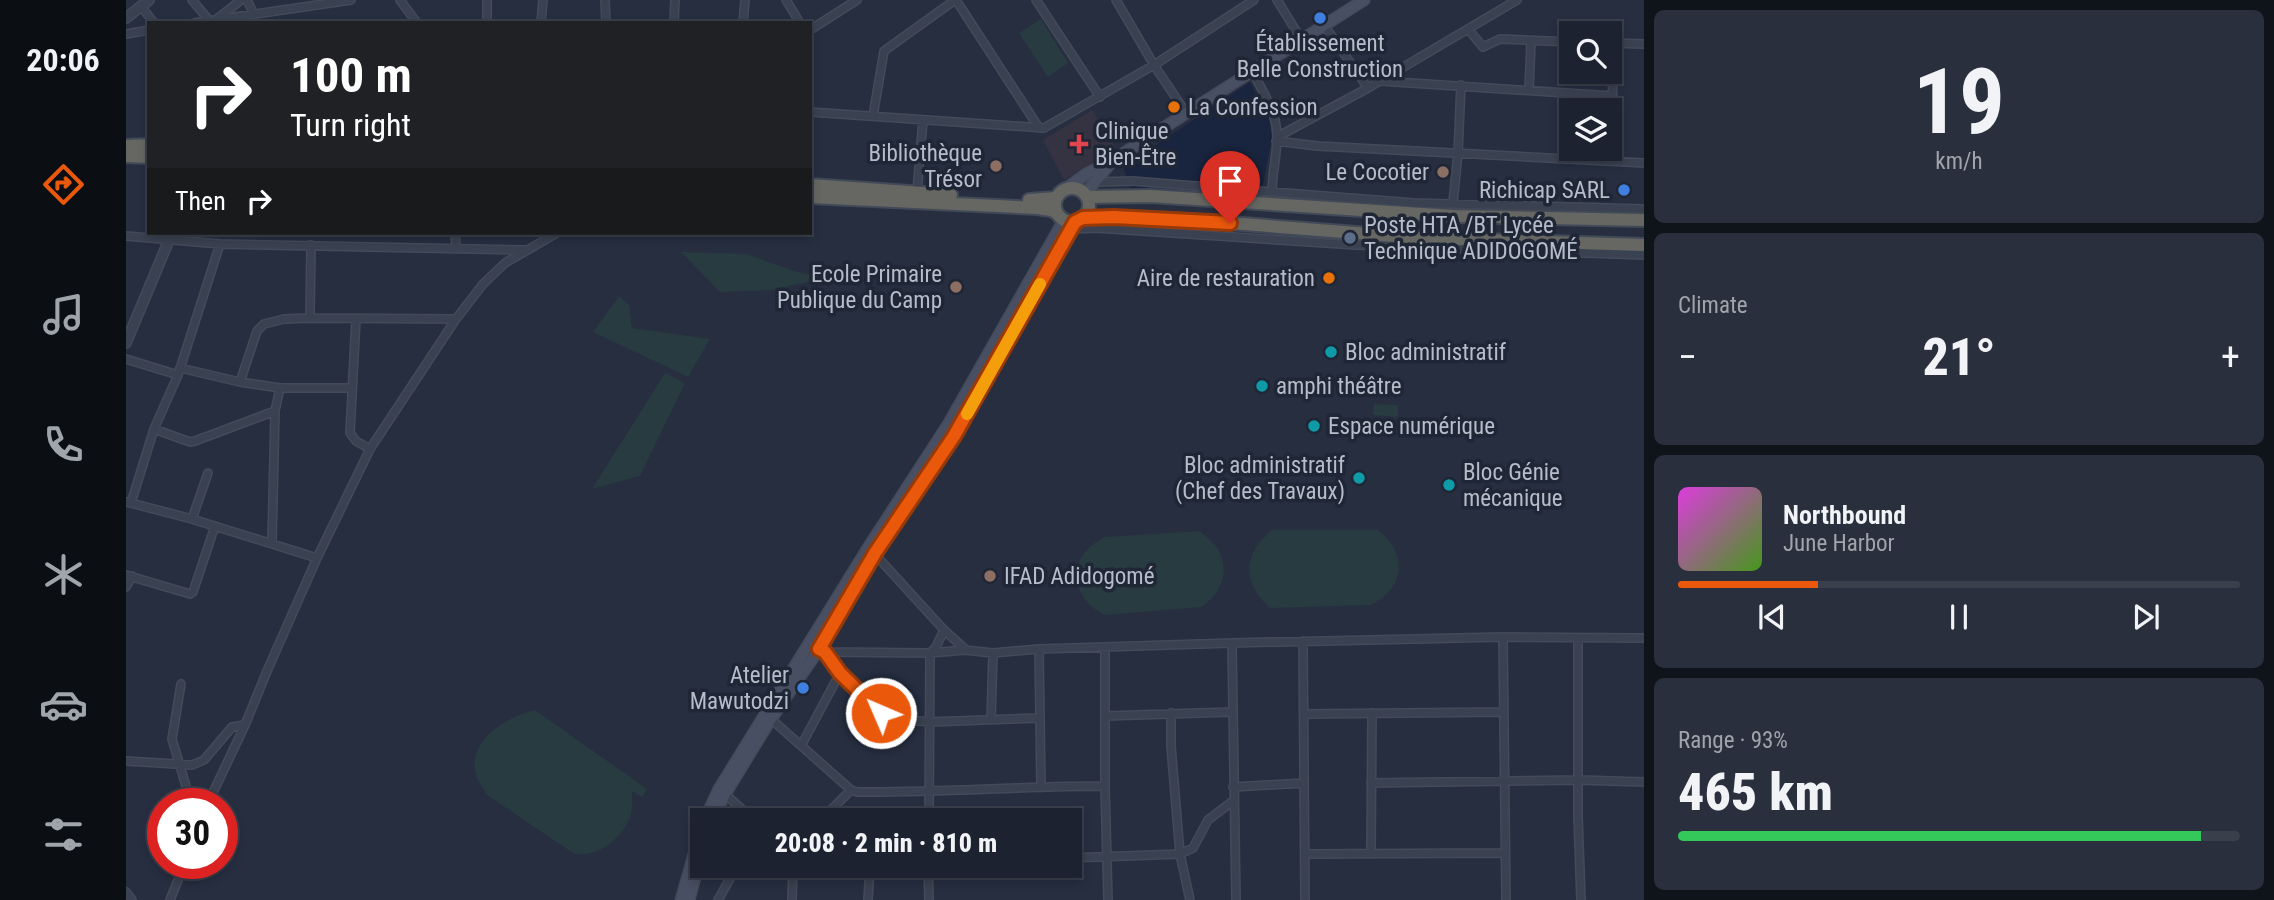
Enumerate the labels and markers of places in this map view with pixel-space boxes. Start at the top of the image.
marker: Établissement Belle Construction [1312,10,1328,26]
place label: Établissement Belle Construction [1237,29,1403,83]
place label: La Confession [1188,94,1318,121]
marker: La Confession [1166,99,1182,115]
place label: Clinique Bien-Être [1095,118,1176,171]
marker: Clinique Bien-Être [1069,134,1089,154]
place label: Bibliothèque Trésor [869,140,982,193]
pin [1200,151,1260,223]
marker: Bibliothèque Trésor [988,158,1004,174]
place label: Le Cocotier [1325,159,1429,186]
marker: Le Cocotier [1435,164,1451,180]
place label: Richicap SARL [1479,177,1610,204]
marker: Richicap SARL [1616,182,1632,198]
place label: Poste HTA /BT Lycée Technique ADIDOGOMÉ [1364,212,1578,265]
marker: Poste HTA /BT Lycée Technique ADIDOGOMÉ [1342,230,1358,246]
place label: Ecole Primaire Publique du Camp [777,261,942,314]
place label: Aire de restauration [1137,265,1315,292]
marker: Aire de restauration [1321,270,1337,286]
marker: Ecole Primaire Publique du Camp [948,279,964,295]
place label: Bloc administratif [1345,339,1507,366]
marker: Bloc administratif [1323,344,1339,360]
place label: amphi théâtre [1276,373,1401,400]
marker: amphi théâtre [1254,378,1270,394]
place label: Espace numérique [1328,413,1495,440]
marker: Espace numérique [1306,418,1322,434]
place label: Bloc administratif (Chef des Travaux) [1175,452,1346,505]
place label: Bloc Génie mécanique [1463,459,1563,512]
marker: Bloc administratif (Chef des Travaux) [1351,470,1367,486]
marker: Bloc Génie mécanique [1441,477,1457,493]
place label: IFAD Adidogomé [1004,563,1154,590]
marker: IFAD Adidogomé [982,568,998,584]
place label: Atelier Mawutodzi [690,662,789,715]
marker: Atelier Mawutodzi [795,680,811,696]

